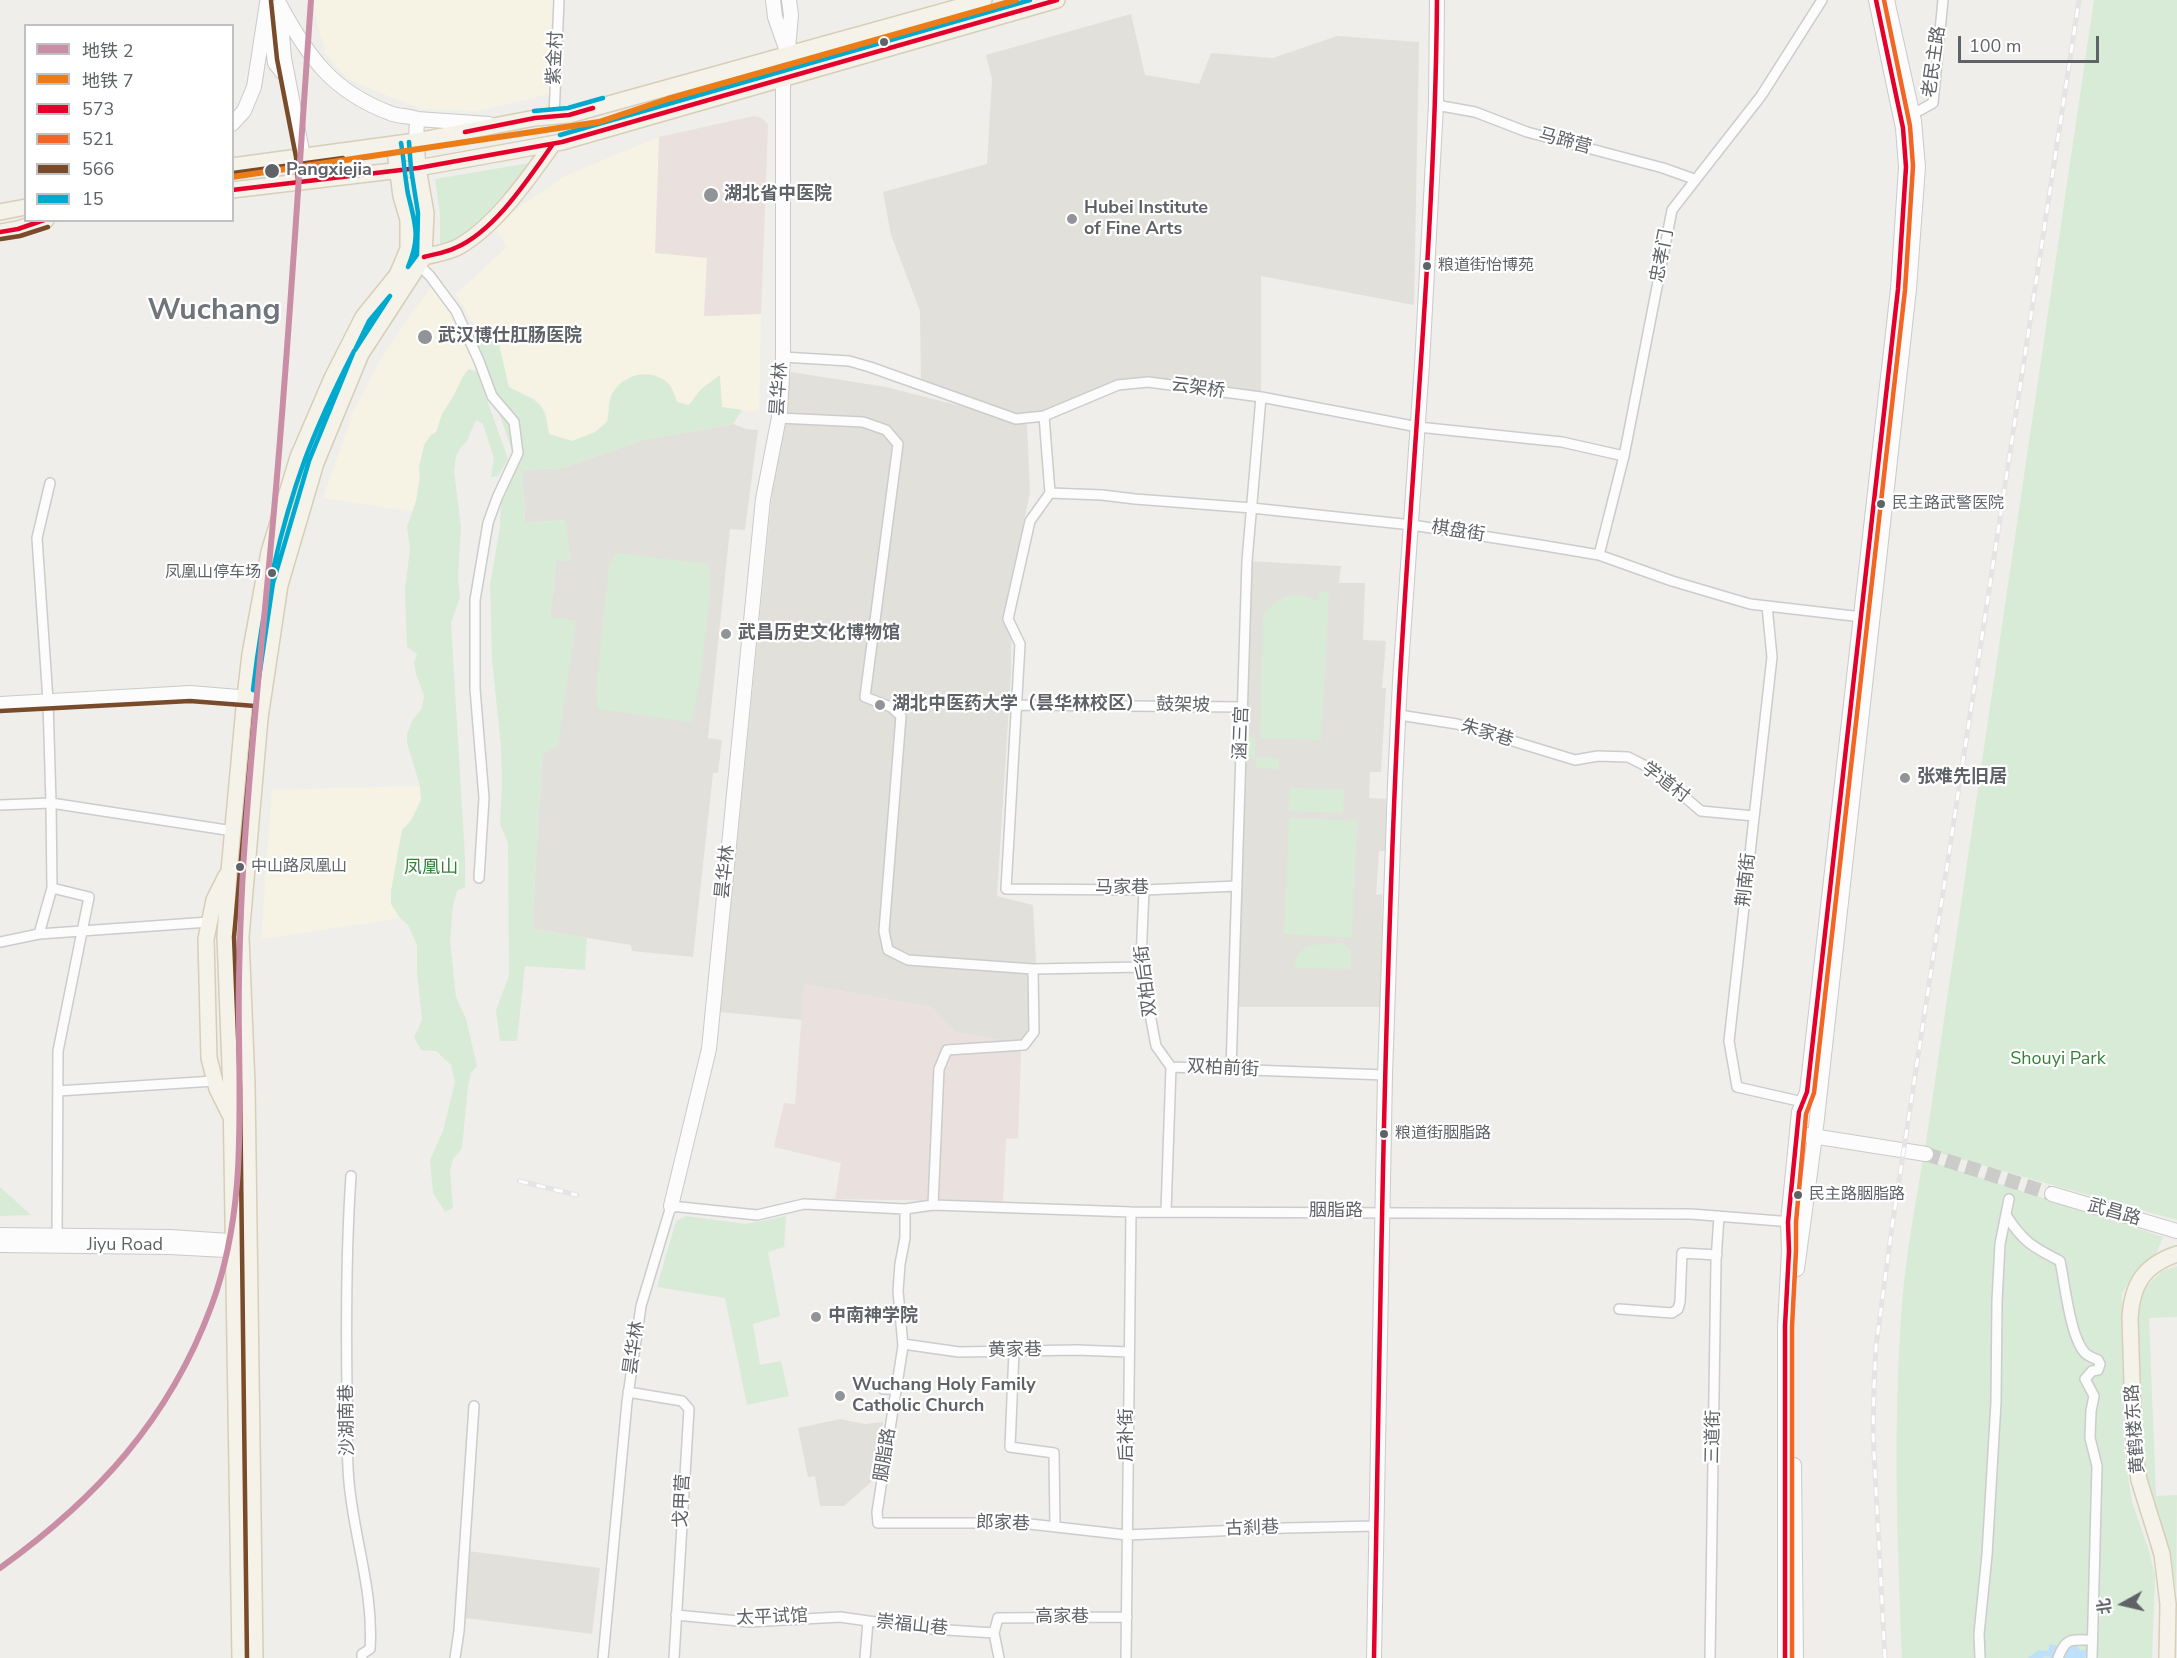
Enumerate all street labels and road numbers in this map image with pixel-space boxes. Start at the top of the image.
street label: 老民主路 [1919,25,1951,99]
street label: 紫金村 [544,30,568,86]
street label: 马蹄营 [1536,125,1594,159]
street label: 忠孝门 [1647,227,1679,285]
street label: 昙华林 [767,361,793,417]
street label: 云架桥 [1170,375,1226,403]
street label: 棋盘街 [1430,517,1486,547]
street label: 鼓架坡 [1156,695,1210,717]
street label: 涵三宫 [1230,706,1254,760]
street label: 朱家巷 [1458,716,1516,752]
street label: 学道村 [1637,758,1693,808]
street label: 昙华林 [712,844,740,900]
street label: 荆南街 [1733,852,1761,908]
street label: 马家巷 [1095,878,1149,900]
street label: 双柏后街 [1132,944,1162,1018]
street label: 双柏前街 [1186,1056,1260,1082]
street label: 武昌路 [2085,1195,2143,1231]
street label: 胭脂路 [1309,1201,1363,1223]
street label: Jiyu Road [87,1235,163,1257]
street label: 昙华林 [621,1320,649,1376]
street label: 黄家巷 [988,1340,1042,1362]
street label: 黄鹤楼东路 [2122,1383,2150,1475]
street label: 沙湖南巷 [337,1384,359,1456]
street label: 后补街 [1117,1408,1139,1462]
street label: 三道街 [1703,1410,1725,1464]
street label: 胭脂路 [871,1427,901,1483]
street label: 戈甲营 [671,1473,695,1529]
street label: 郎家巷 [976,1512,1030,1536]
street label: 古刹巷 [1225,1517,1279,1541]
street label: 太平试馆 [736,1606,808,1630]
street label: 高家巷 [1035,1607,1089,1629]
street label: 崇福山巷 [875,1611,949,1641]

